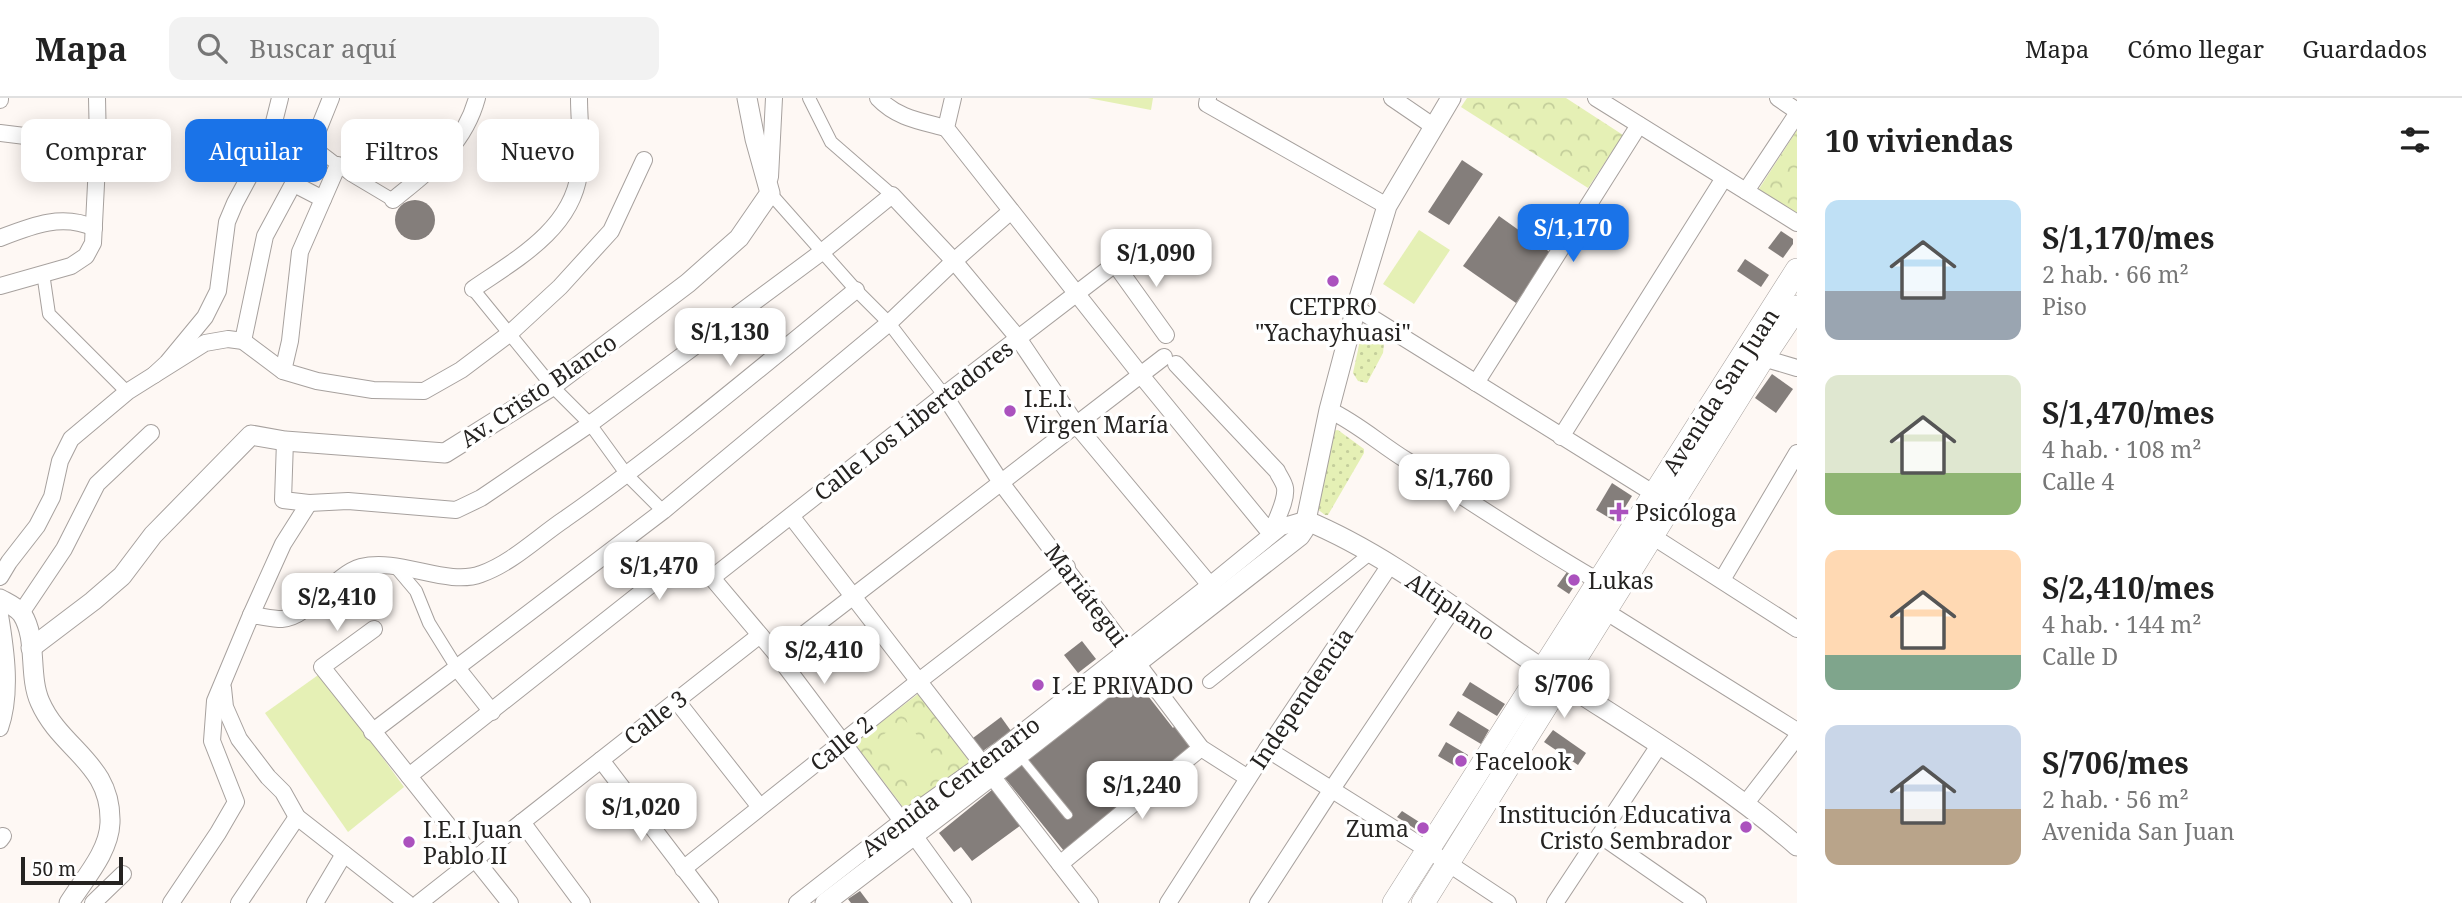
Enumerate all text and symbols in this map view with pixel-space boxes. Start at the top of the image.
search box [169,17,659,80]
text: Mapa [35,26,127,71]
icon: search [193,29,231,67]
text: Buscar aquí [249,30,396,66]
text: Mapa [2025,32,2089,65]
text: Cómo llegar [2127,32,2264,65]
text: Guardados [2302,32,2427,65]
chip: Comprar [21,119,171,182]
chip: Alquilar [185,119,327,182]
chip: Filtros [341,119,463,182]
chip: Nuevo [477,119,599,182]
text: 10 viviendas [1825,120,2013,161]
icon: filters [2396,121,2434,159]
pin: S/1,170 [1508,204,1638,264]
text: S/1,170 [1534,211,1612,243]
text: S/1,170/mes [2042,217,2214,258]
icon: home [1881,228,1965,312]
pin: S/1,090 [1091,230,1221,289]
text: S/1,090 [1117,236,1195,268]
text: 2 hab. · 66 m² [2042,258,2189,290]
marker: CETPRO "Yachayhuasi" [1325,273,1341,289]
place label: CETPRO "Yachayhuasi" [1255,290,1411,348]
text: Piso [2042,290,2087,322]
street label: Avenida San Juan [1654,301,1786,480]
pin: S/1,130 [665,308,795,368]
text: S/1,130 [691,315,769,347]
street label: Av. Cristo Blanco [453,326,623,454]
street label: Calle Los Libertadores [807,332,1019,508]
place label: I.E.I. Virgen María [1024,382,1169,440]
text: S/1,470/mes [2042,392,2214,433]
marker: I.E.I. Virgen María [1002,403,1018,419]
icon: home [1881,403,1965,487]
text: 4 hab. · 108 m² [2042,433,2201,465]
pin: S/1,760 [1389,454,1519,514]
text: S/1,760 [1415,461,1493,493]
text: Calle 4 [2042,465,2114,497]
place label: Psicóloga [1635,496,1737,528]
marker: Psicóloga [1609,502,1629,522]
street label: Mariátegui [1038,537,1136,653]
pin: S/1,470 [594,542,724,602]
text: S/1,470 [620,549,698,581]
street label: Altiplano [1400,564,1502,648]
place label: Lukas [1588,564,1654,596]
text: S/2,410/mes [2042,567,2214,608]
marker: Lukas [1566,572,1582,588]
pin: S/2,410 [272,574,402,633]
icon: home [1881,578,1965,662]
text: S/2,410 [298,580,376,612]
text: 4 hab. · 144 m² [2042,608,2201,640]
street label: Independencia [1242,621,1360,775]
pin: S/2,410 [759,626,889,686]
text: S/2,410 [785,633,863,665]
text: Calle D [2042,640,2118,672]
pin: S/706 [1515,660,1613,720]
text: S/706 [1535,667,1593,699]
place label: I .E PRIVADO [1052,669,1194,701]
marker: I .E PRIVADO [1030,677,1046,693]
street label: Calle 3 [617,682,693,752]
street label: Calle 2 [803,708,879,778]
street label: Avenida Centenario [854,708,1046,864]
text: S/706/mes [2042,742,2189,783]
place label: Facelook [1475,745,1572,777]
marker: Facelook [1453,753,1469,769]
icon: home [1881,753,1965,837]
pin: S/1,240 [1077,762,1207,821]
text: S/1,240 [1103,768,1181,800]
text: 2 hab. · 56 m² [2042,783,2189,815]
pin: S/1,020 [576,784,706,843]
text: S/1,020 [602,790,680,822]
place label: Institución Educativa Cristo Sembrador [1498,798,1732,856]
place label: Zuma [1346,812,1409,844]
place label: I.E.I Juan Pablo II [423,813,522,871]
text: Avenida San Juan [2042,815,2235,847]
marker: Institución Educativa Cristo Sembrador [1738,819,1754,835]
marker: Zuma [1415,820,1431,836]
marker: I.E.I Juan Pablo II [401,834,417,850]
scale bar [21,854,122,886]
text: 50 m [32,856,76,882]

